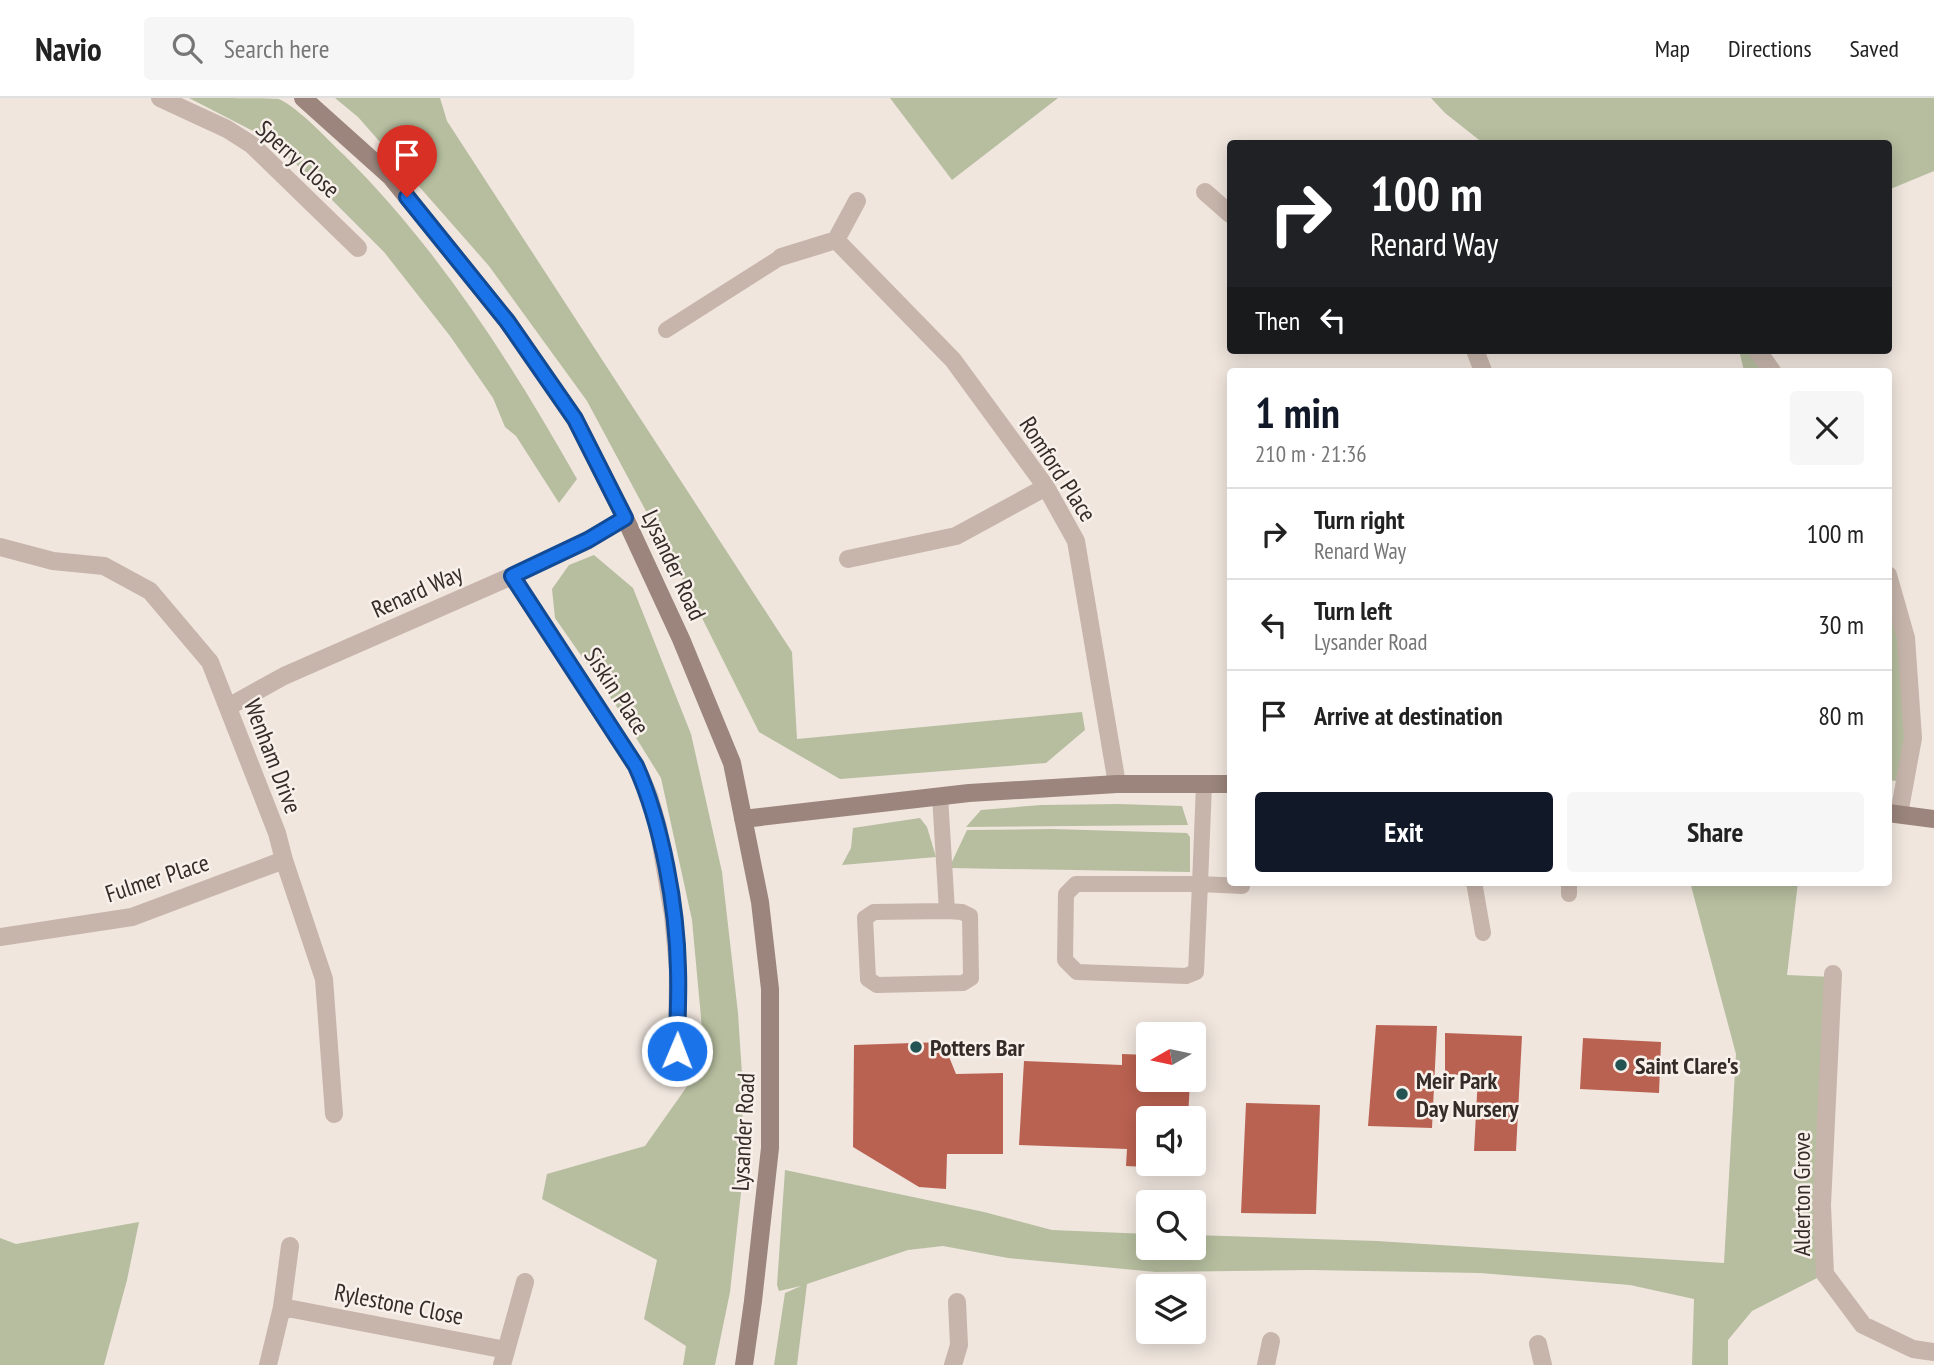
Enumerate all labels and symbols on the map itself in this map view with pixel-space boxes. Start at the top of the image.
street label: Sperry Close [250,113,346,205]
pin [377,125,437,197]
street label: Romford Place [1013,411,1103,527]
street label: Lysander Road [635,505,713,625]
street label: Renard Way [367,557,467,625]
street label: Siskin Place [577,642,657,740]
street label: Wenham Drive [237,694,309,818]
street label: Fulmer Place [101,847,213,909]
position arrow [640,1014,714,1088]
north arrow [1136,1022,1206,1092]
place label: Potters Bar [930,1032,1026,1063]
marker: Potters Bar [908,1039,924,1055]
place label: Saint Clare's [1635,1050,1738,1081]
marker: Saint Clare's [1613,1057,1629,1073]
place label: Meir Park Day Nursery [1416,1065,1519,1124]
street label: Lysander Road [724,1072,762,1192]
marker: Meir Park Day Nursery [1394,1086,1410,1102]
street label: Alderton Grove [1786,1132,1817,1256]
street label: Rylestone Close [332,1276,466,1332]

